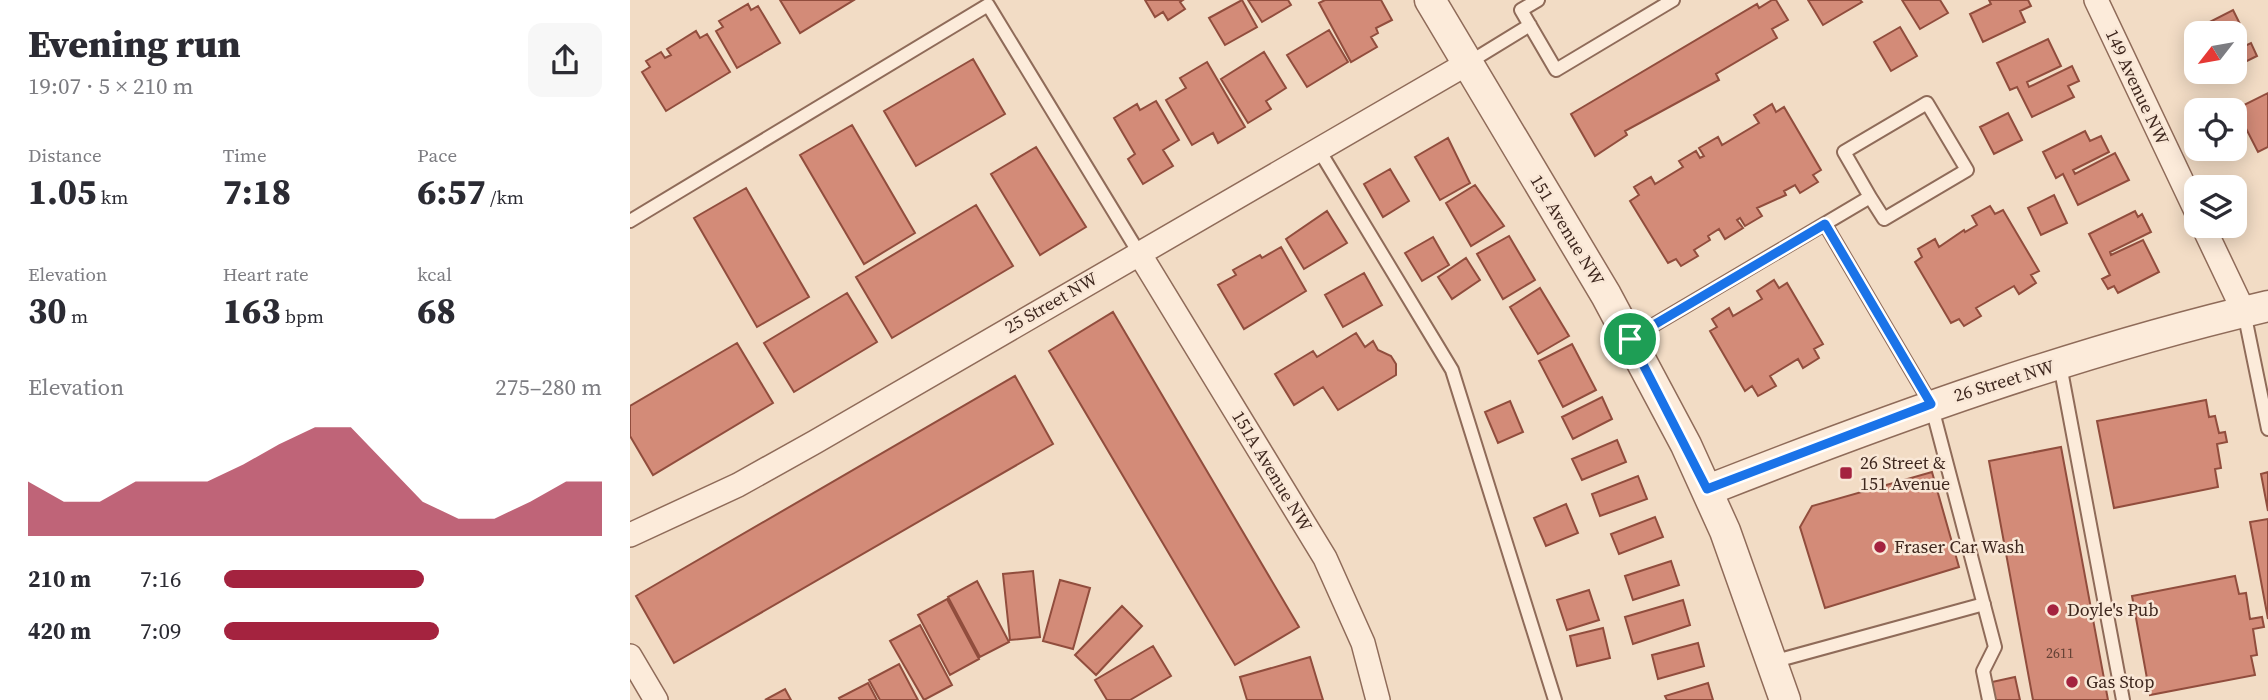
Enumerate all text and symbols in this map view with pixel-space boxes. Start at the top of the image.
text: Evening run [28,18,241,70]
north arrow [2184,21,2247,84]
map controls [2184,21,2247,238]
button: share [528,23,602,97]
street label: 149 Avenue NW [2100,25,2175,149]
text: 19:07 · 5 × 210 m [28,70,194,102]
button: locate [2184,98,2247,161]
text: Distance [28,142,102,168]
text: Time [223,142,267,168]
text: Pace [417,142,457,168]
text: 1.05 [28,168,96,216]
text: 7:18 [223,168,291,216]
text: 6:57 [417,168,486,216]
street label: 151 Avenue NW [1525,170,1611,290]
button: layers [2184,175,2247,238]
text: km [96,184,128,210]
text: /km [486,184,524,210]
text: Elevation [28,261,107,287]
text: Heart rate [223,261,309,287]
text: kcal [417,261,452,287]
street label: 25 Street NW [1000,266,1102,339]
text: 30 [28,287,67,335]
text: 163 [223,287,281,335]
text: 68 [417,287,456,335]
text: m [67,303,88,329]
text: bpm [281,303,324,329]
pin [1600,309,1660,369]
icon: arrive [1611,320,1649,358]
street label: 26 Street NW [1951,353,2058,408]
text: Elevation [28,371,124,403]
text: 275–280 m [495,371,602,403]
street label: 151A Avenue NW [1226,406,1319,536]
place label: 26 Street & 151 Avenue [1860,450,1950,496]
marker: 26 Street & 151 Avenue [1838,465,1854,481]
place label: Fraser Car Wash [1894,534,2025,559]
marker: Fraser Car Wash [1872,539,1888,555]
text: 210 m [28,563,91,595]
text: 7:16 [140,563,181,595]
place label: Doyle's Pub [2067,597,2159,622]
marker: Doyle's Pub [2045,602,2061,618]
text: 420 m [28,615,91,647]
text: 7:09 [140,615,181,647]
house number: 2611 [2046,643,2074,663]
place label: Gas Stop [2086,669,2155,694]
marker: Gas Stop [2064,674,2080,690]

